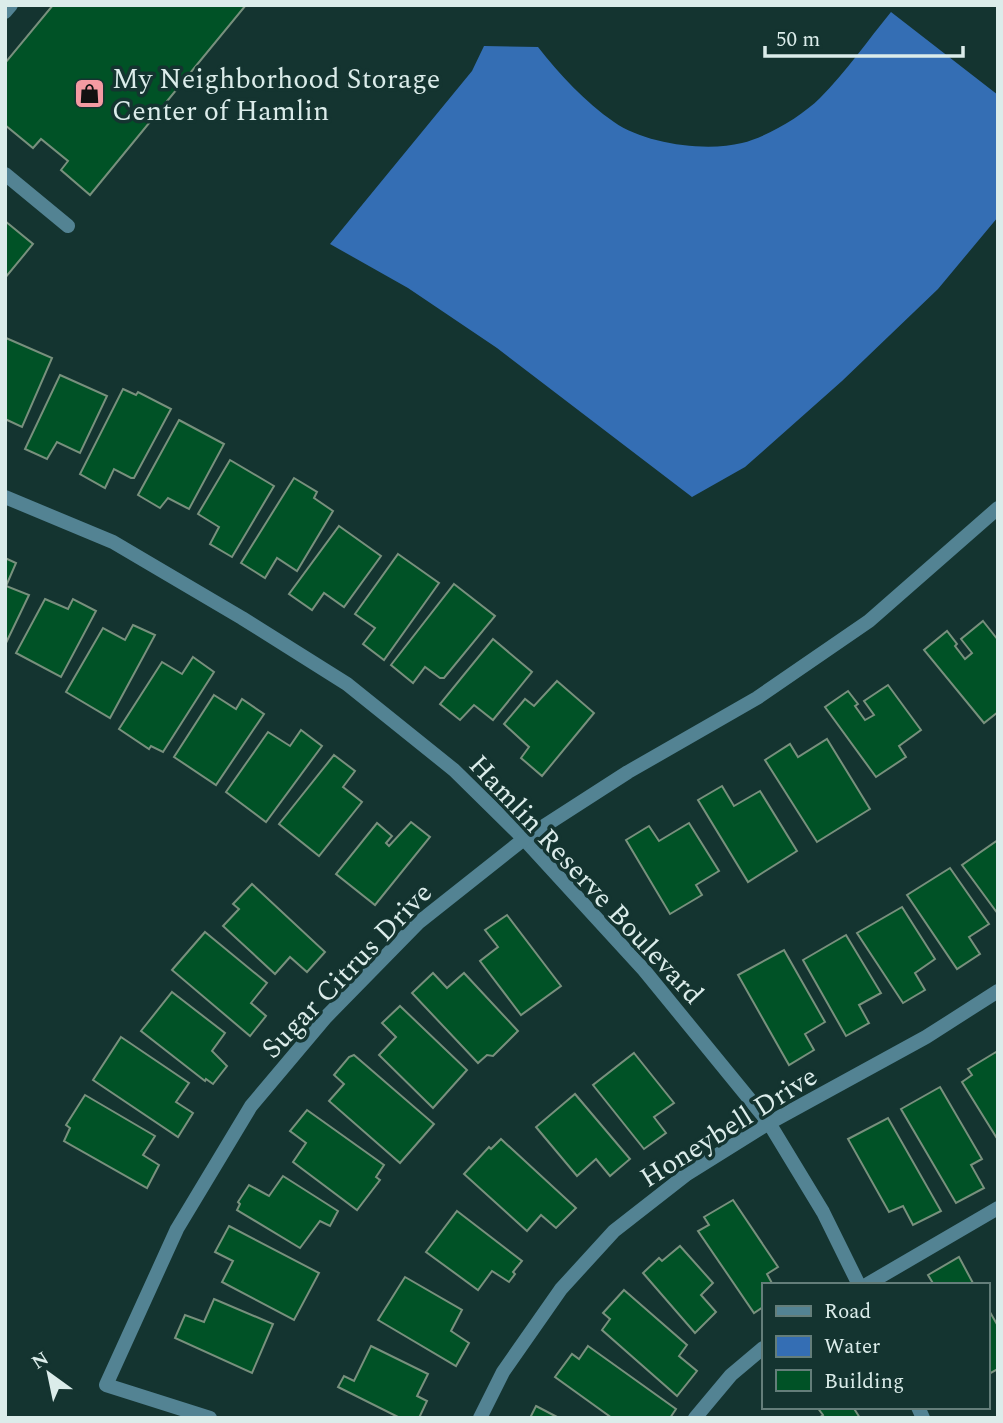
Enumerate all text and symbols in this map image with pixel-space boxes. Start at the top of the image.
scale bar [765,14,963,58]
text: 50 m [776,24,820,56]
place label: My Neighborhood Storage Center of Hamlin [112,58,440,133]
shop icon: My Neighborhood Storage Center of Hamlin [72,77,106,111]
street label: Hamlin Reserve Boulevard [458,745,714,1015]
street label: Sugar Citrus Drive [251,873,443,1069]
street label: Honeybell Drive [632,1055,826,1199]
legend [762,1283,989,1409]
text: Road [824,1296,871,1328]
text: Water [824,1331,880,1363]
north arrow [14,1339,84,1409]
text: N [26,1345,55,1377]
text: Building [824,1366,904,1398]

